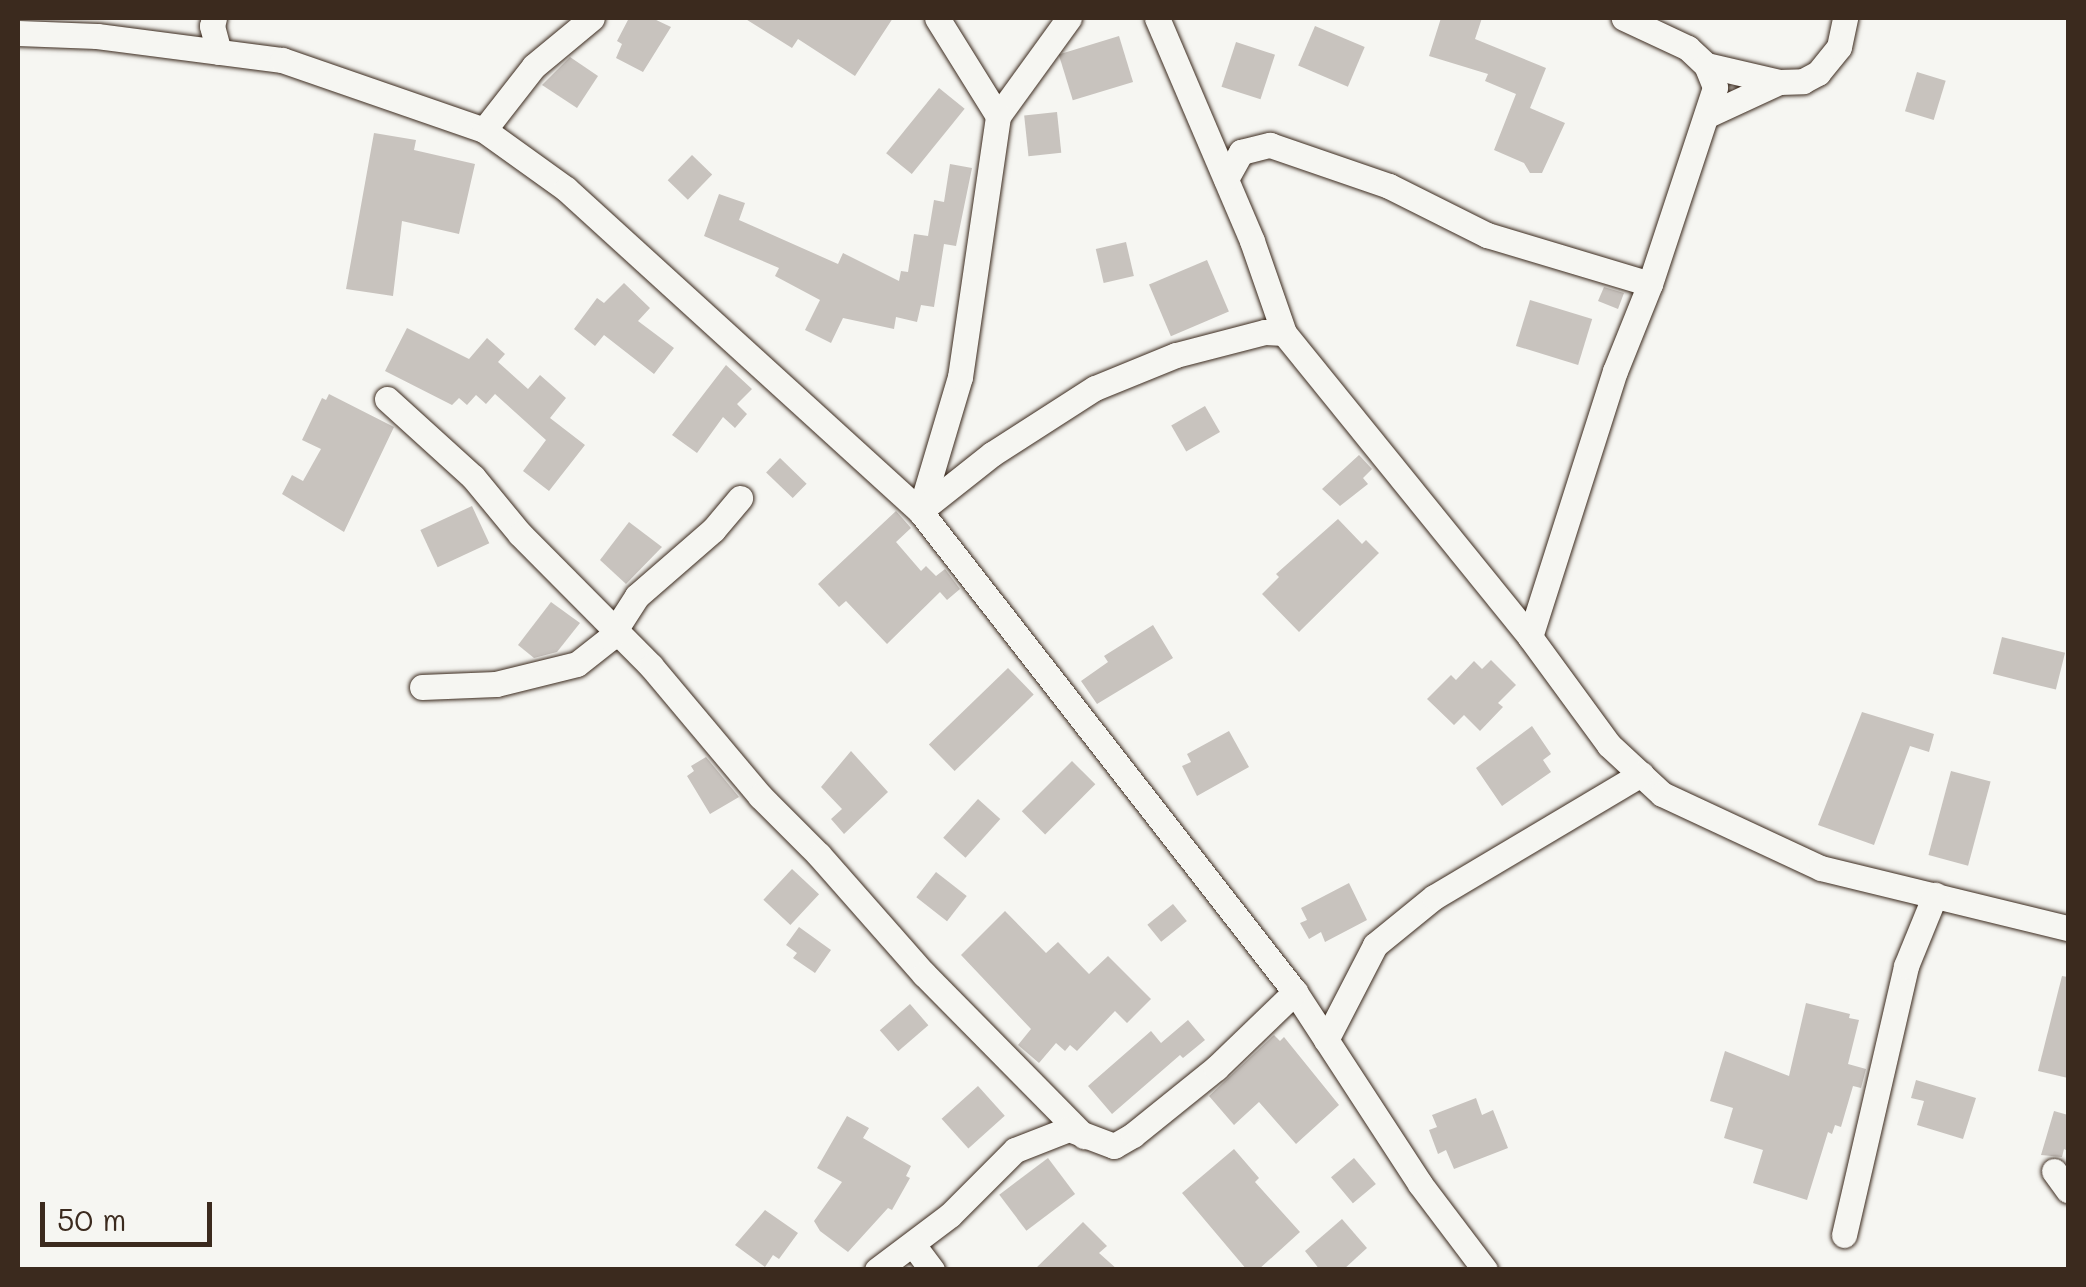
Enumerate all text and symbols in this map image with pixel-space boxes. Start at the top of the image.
scale bar [45,1182,218,1244]
text: 50 m [57,1199,127,1239]

